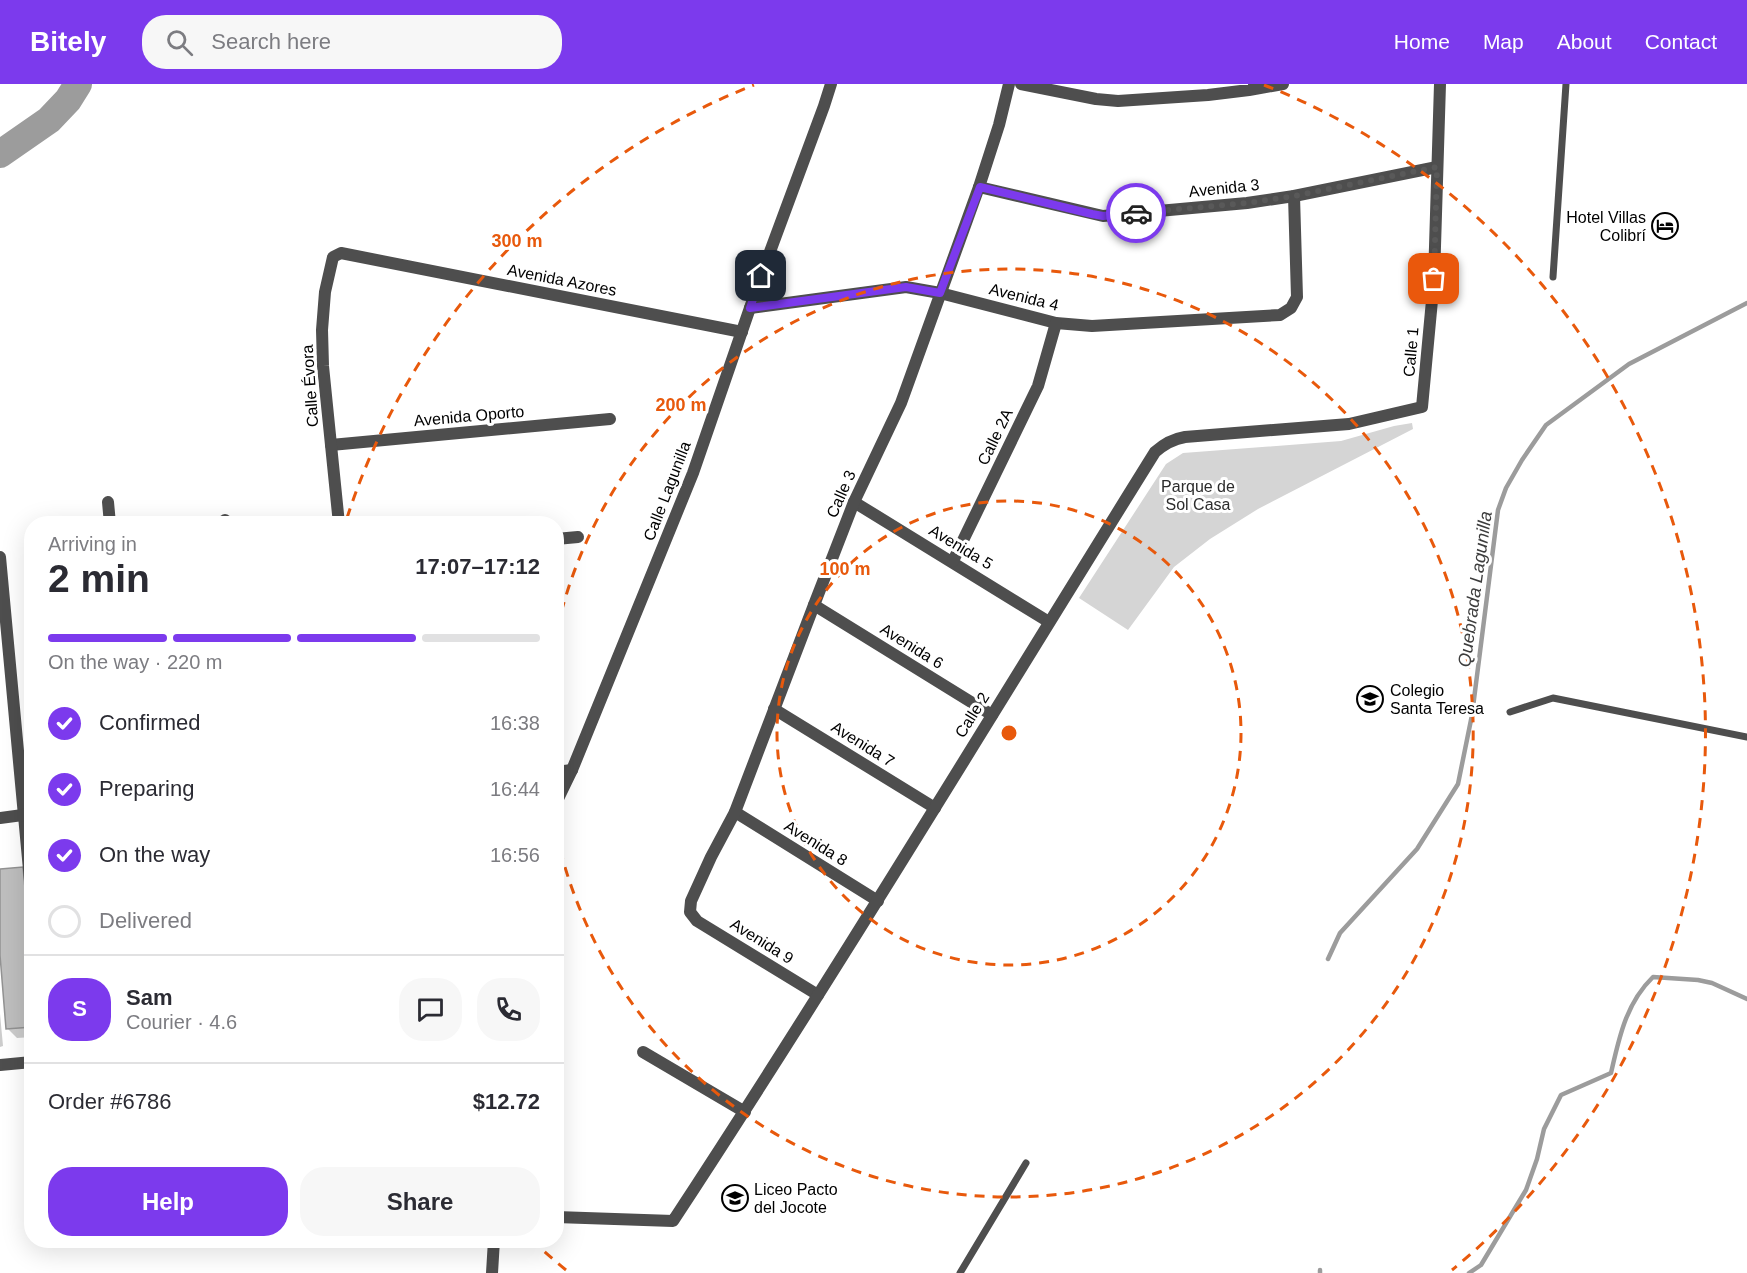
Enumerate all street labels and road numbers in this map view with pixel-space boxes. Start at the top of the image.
street label: Avenida 3 [1188,176,1260,200]
street label: Avenida Azores [506,261,618,299]
street label: Avenida 4 [988,280,1061,314]
street label: Calle 1 [1400,326,1422,378]
street label: Calle Évora [298,344,321,428]
street label: Avenida Oporto [413,403,525,429]
street label: Calle 2A [974,406,1016,468]
street label: Calle Lagunilla [640,439,694,543]
street label: Calle 3 [823,468,859,520]
street label: Avenida 5 [926,521,996,573]
street label: Avenida 6 [877,620,947,672]
street label: Calle 2 [952,689,992,741]
street label: Avenida 7 [828,718,898,770]
street label: Avenida 8 [781,817,851,869]
street label: Avenida 9 [727,915,797,967]

